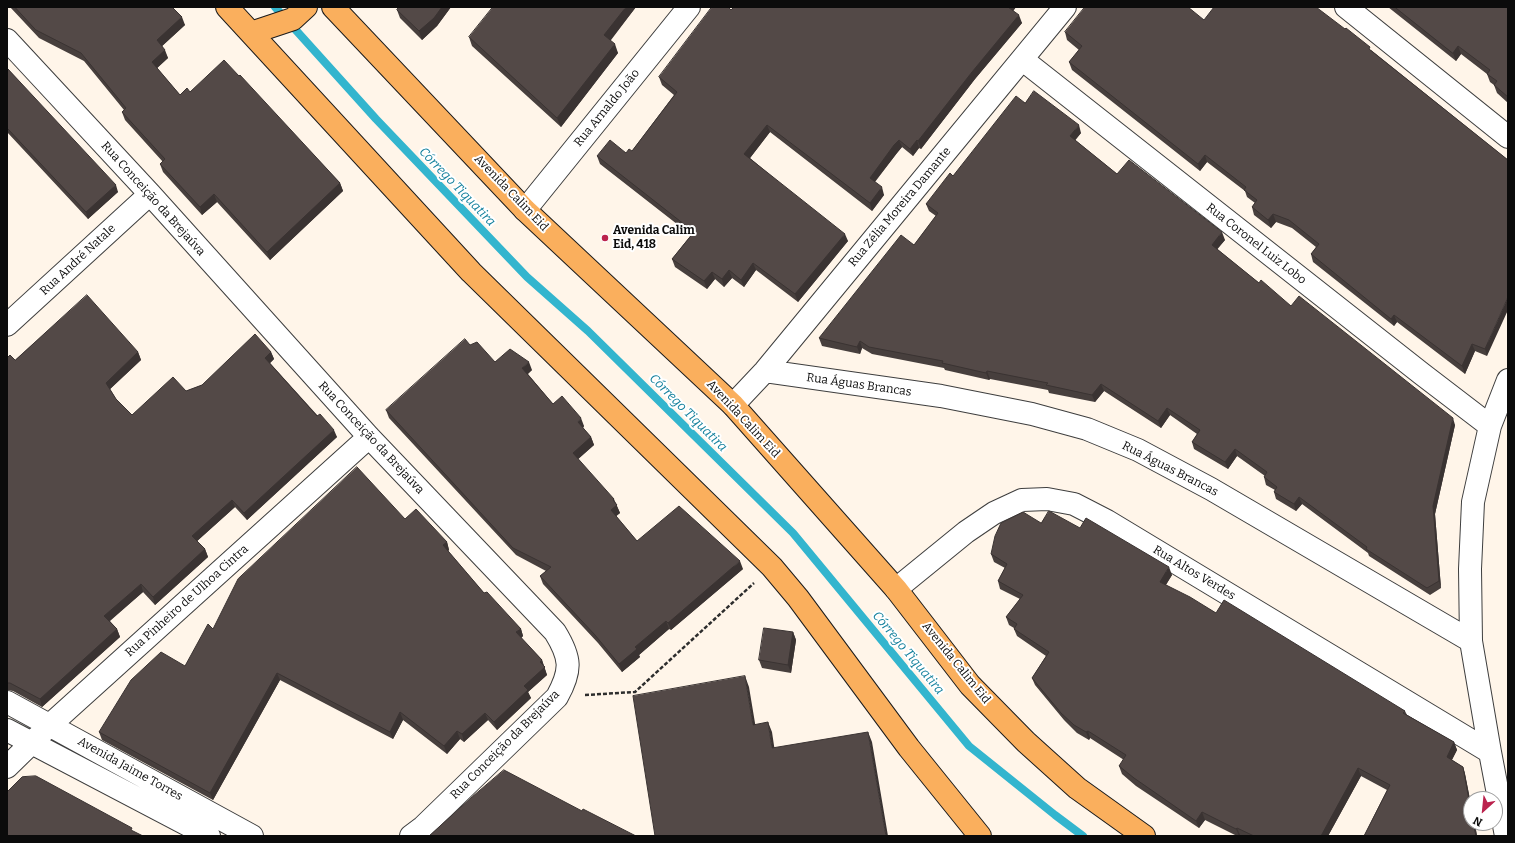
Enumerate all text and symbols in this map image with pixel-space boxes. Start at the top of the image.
street label: Rua Arnaldo João [571,66,643,150]
street label: Rua Conceição da Brejaúva [98,139,208,259]
water label: Córrego Tiquatira [415,144,499,230]
street label: Rua Zélia Moreira Damante [846,144,954,270]
street label: Avenida Calim Eid [471,152,551,234]
street label: Rua Coronel Luiz Lobo [1203,200,1309,288]
street label: Rua André Natale [37,221,119,299]
place label: Avenida Calim Eid, 418 [613,224,695,252]
marker: Avenida Calim Eid, 418 [600,233,610,243]
street label: Rua Águas Brancas [806,370,912,400]
water label: Córrego Tiquatira [646,371,730,455]
street label: Avenida Calim Eid [703,377,783,461]
street label: Rua Conceição da Brejaúva [315,379,427,497]
street label: Rua Águas Brancas [1120,439,1220,499]
street label: Rua Pinheiro de Ulhoa Cintra [123,542,251,660]
street label: Rua Altos Verdes [1150,543,1238,603]
water label: Córrego Tiquatira [869,608,947,698]
street label: Avenida Calim Eid [919,619,993,707]
street label: Rua Conceição da Brejaúva [447,687,563,803]
street label: Avenida Jaime Torres [75,734,185,804]
north arrow [1463,791,1503,831]
text: N [1471,814,1485,829]

